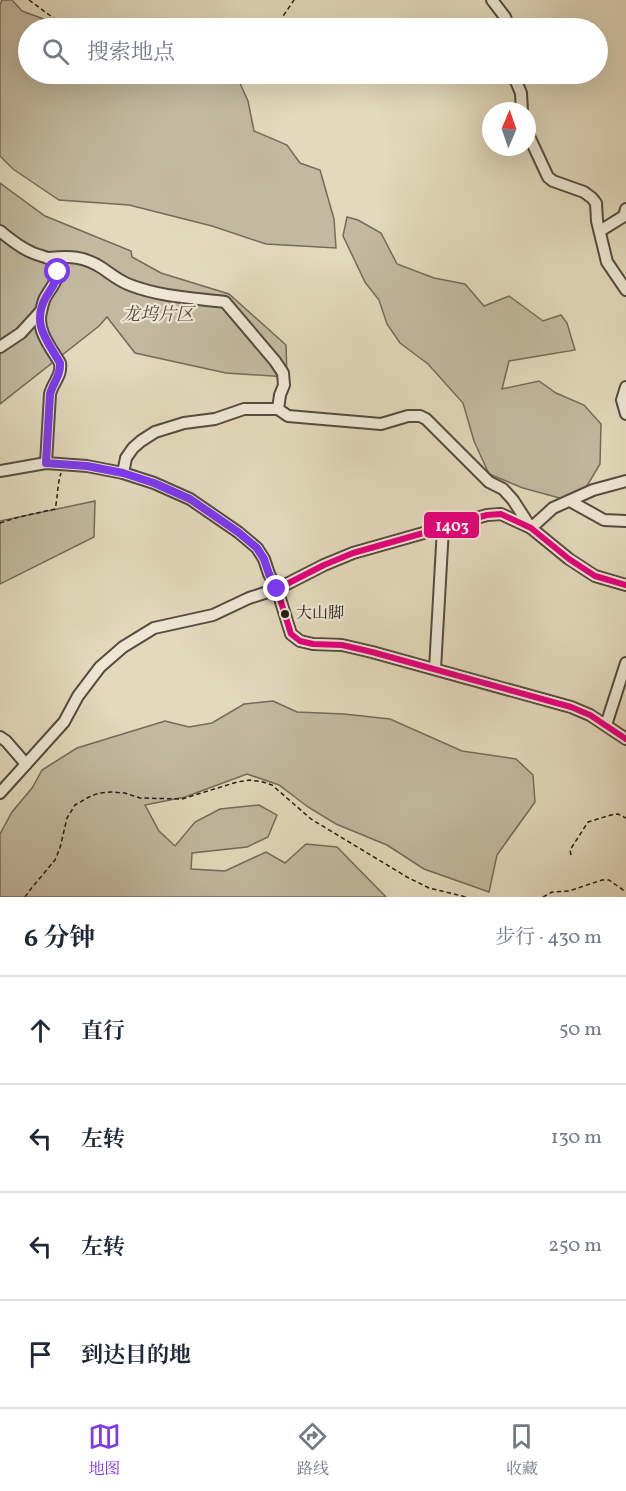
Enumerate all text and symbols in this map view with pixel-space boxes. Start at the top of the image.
search box [18,18,608,84]
icon: search [39,35,72,68]
text: 搜索地点 [87,38,175,69]
north arrow [482,102,536,156]
route start [44,258,70,284]
park label: 龙坞片区 [122,303,196,328]
line badge: 1403 [423,511,480,539]
text: 1403 [435,516,469,538]
route end [263,575,289,601]
place label: 大山脚 [296,603,344,625]
marker: 大山脚 [279,608,291,620]
text: 6 分钟 [24,921,95,957]
text: 步行 · 430 m [495,924,602,952]
icon: ahead [24,1014,57,1047]
text: 50 m [559,1016,602,1044]
text: 直行 [81,1017,125,1048]
icon: left [24,1122,57,1155]
text: 130 m [551,1124,602,1152]
text: 左转 [81,1125,125,1156]
icon: left [24,1230,57,1263]
text: 250 m [548,1232,602,1260]
text: 左转 [81,1233,125,1264]
icon: arrive [24,1338,57,1371]
text: 到达目的地 [81,1341,191,1372]
tab: 地图 [88,1420,121,1481]
tab: 路线 [296,1420,329,1481]
tab: 收藏 [505,1420,538,1481]

